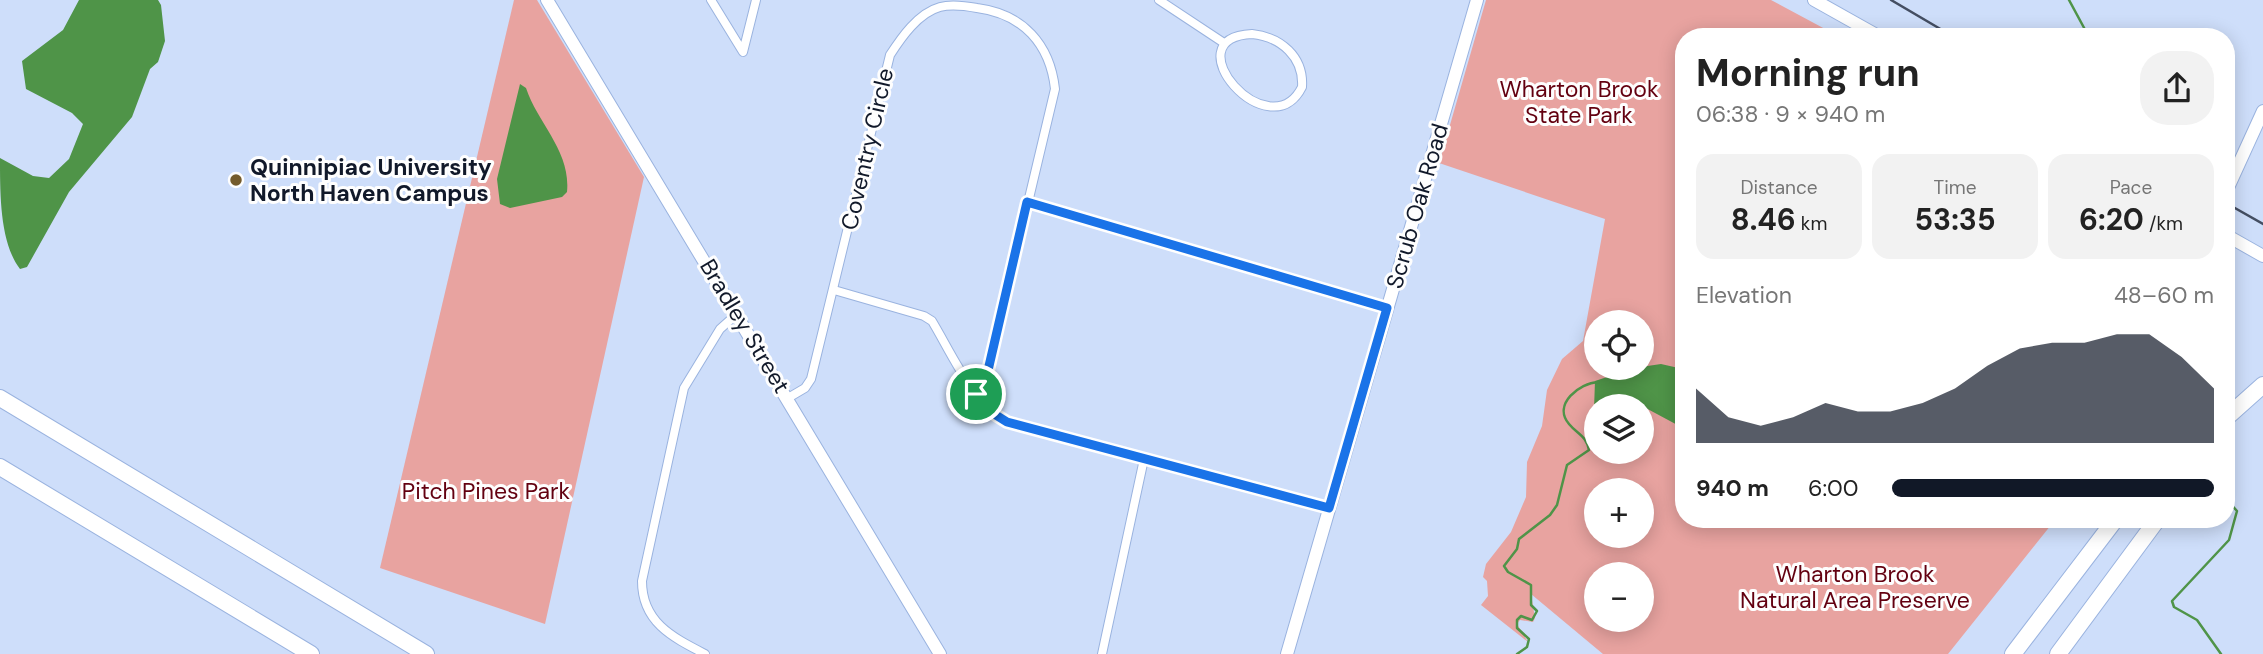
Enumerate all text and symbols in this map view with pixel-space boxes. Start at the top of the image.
text: Morning run [1696,48,1920,98]
button: share [2140,51,2214,125]
street label: Coventry Circle [834,65,900,233]
park label: Wharton Brook State Park [1500,74,1659,130]
text: 06:38 · 9 × 940 m [1696,99,1885,129]
street label: Scrub Oak Road [1379,120,1455,292]
place label: Quinnipiac University North Haven Campus [250,152,492,208]
marker: Quinnipiac University North Haven Campus [228,172,244,188]
text: Distance [1740,175,1818,200]
text: Time [1934,175,1976,200]
text: Pace [2110,175,2152,200]
text: 8.46 [1731,200,1796,239]
text: 53:35 [1914,200,1996,239]
text: 6:20 [2079,200,2144,239]
text: km [1796,211,1827,236]
text: /km [2144,211,2183,236]
street label: Bradley Street [693,253,797,399]
text: Elevation [1696,280,1792,310]
text: 48–60 m [2114,280,2214,310]
map controls [1584,310,1654,632]
button: locate [1584,310,1654,380]
pin [946,364,1006,424]
icon: arrive [957,375,995,413]
button: layers [1584,394,1654,464]
text: 940 m [1696,473,1769,503]
text: 6:00 [1808,473,1859,503]
park label: Pitch Pines Park [402,476,571,506]
button: + [1584,478,1654,548]
park label: Wharton Brook Natural Area Preserve [1740,559,1970,615]
button: − [1584,562,1654,632]

